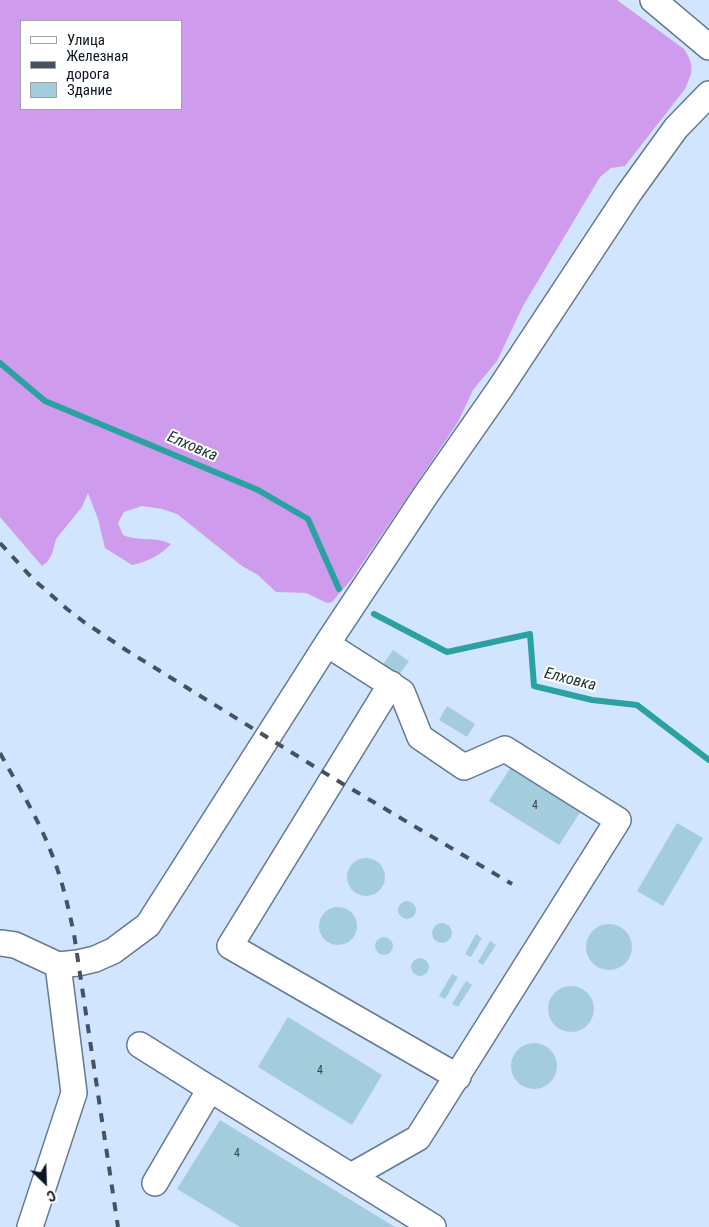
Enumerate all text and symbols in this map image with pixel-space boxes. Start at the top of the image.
legend [20,20,182,110]
text: Улица [67,31,105,49]
text: Железная дорога [66,47,128,83]
text: Здание [67,81,112,99]
water label: Елховка [164,428,220,466]
water label: Елховка [542,664,598,696]
house number: 4 [532,799,538,813]
house number: 4 [317,1064,323,1078]
house number: 4 [234,1147,240,1161]
north arrow [20,1157,70,1207]
text: С [44,1187,58,1205]

